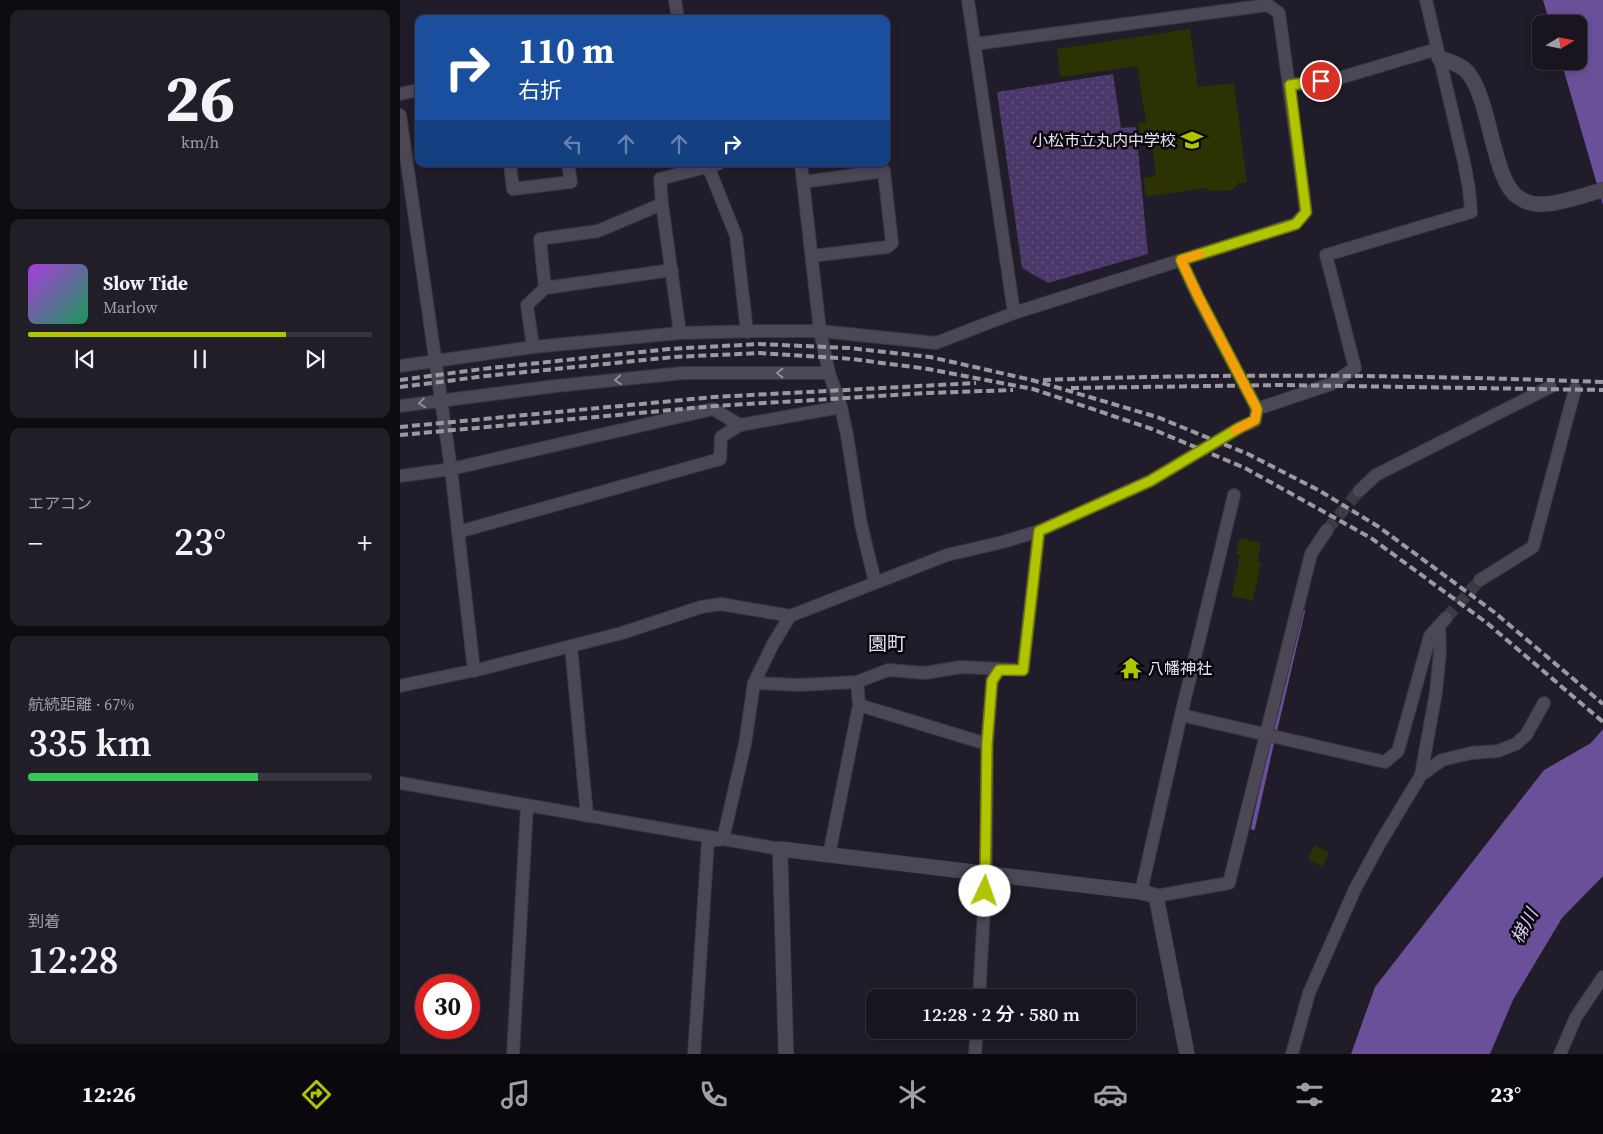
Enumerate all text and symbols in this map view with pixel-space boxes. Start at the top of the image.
north arrow [1532,15,1588,70]
map controls [1532,15,1587,70]
text: 110 m [518,27,614,75]
icon: right [435,35,500,100]
text: 26 [165,54,235,143]
pin [1300,60,1342,102]
icon: arrive [1307,67,1335,95]
text: 右折 [518,75,562,105]
school or university icon: 小松市立丸内中学校 [1179,127,1205,153]
place label: 小松市立丸内中学校 [1032,129,1176,151]
icon: left [559,130,587,158]
icon: ahead [612,130,640,158]
icon: ahead [665,130,693,158]
icon: right [718,130,746,158]
text: km/h [181,131,219,153]
text: Slow Tide [103,270,188,296]
text: Marlow [103,296,158,318]
icon: previous [71,345,99,373]
icon: pause [186,345,214,373]
icon: next [301,345,329,373]
one-way arrow [776,368,784,378]
one-way arrow [614,374,622,385]
one-way arrow [418,397,426,408]
text: エアコン [28,492,92,514]
text: 23° [174,516,226,568]
text: − [28,524,43,562]
text: + [357,524,372,562]
district label: 園町 [868,630,906,656]
temple icon: 八幡神社 [1118,655,1144,681]
place label: 八幡神社 [1148,657,1212,679]
text: 航続距離 · 67% [28,693,134,715]
text: 335 km [28,717,152,769]
position arrow [958,864,1010,916]
water label: 梯川 [1505,902,1544,948]
text: 到着 [28,910,60,932]
text: 12:28 [28,934,118,986]
speed limit sign: 30 [415,974,480,1039]
text: 12:28 · 2 分 · 580 m [922,1001,1080,1027]
icon: directions [299,1077,334,1112]
icon: music [498,1077,533,1112]
icon: phone [696,1077,731,1112]
icon: climate [895,1077,930,1112]
icon: car [1093,1077,1128,1112]
icon: filters [1292,1077,1327,1112]
text: 12:26 [82,1079,136,1109]
text: 23° [1490,1079,1521,1109]

